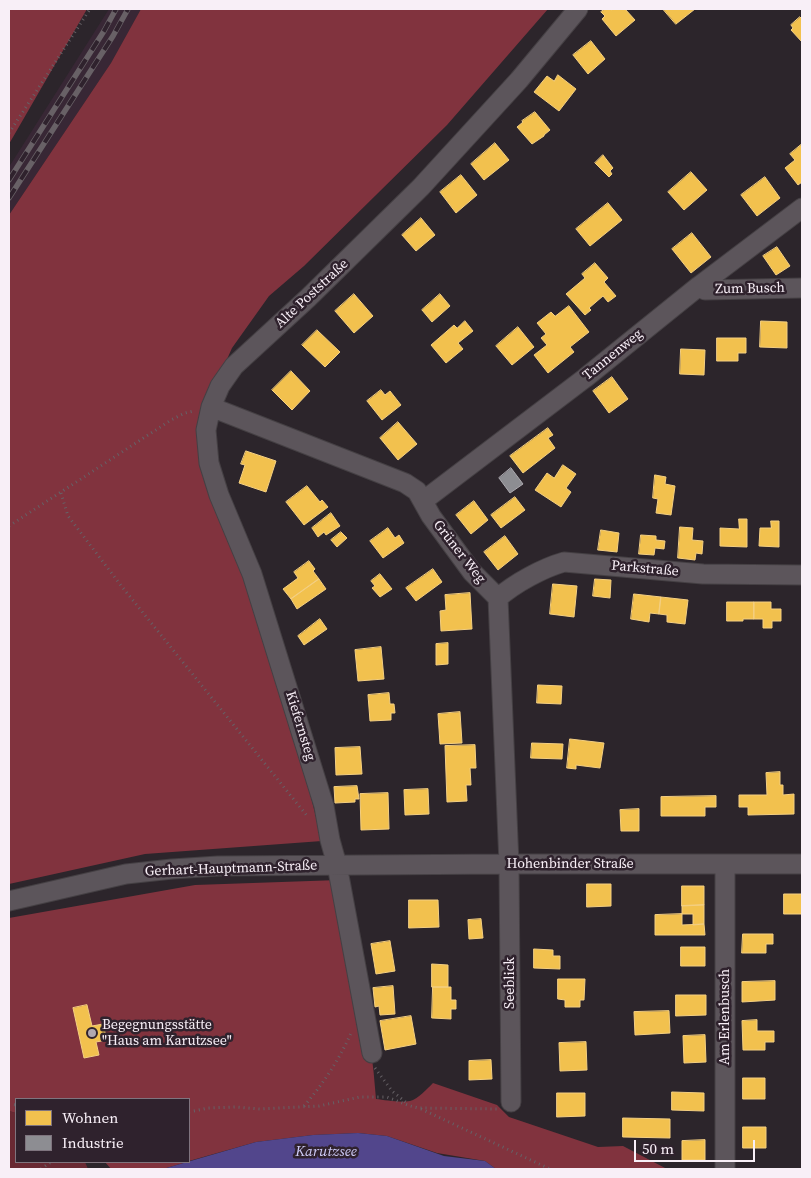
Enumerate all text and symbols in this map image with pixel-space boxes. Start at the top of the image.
street label: Alte Poststraße [272,256,352,332]
street label: Zum Busch [715,280,785,298]
street label: Tannenweg [580,326,646,384]
street label: Grüner Weg [429,517,489,587]
street label: Parkstraße [611,558,679,580]
street label: Kiefernsteg [281,689,319,763]
street label: Hohenbinder Straße [506,856,634,872]
street label: Gerhart-Hauptmann-Straße [145,858,317,880]
street label: Seeblick [502,957,518,1009]
street label: Am Erlenbusch [717,969,733,1065]
place label: Begegnungsstätte "Haus am Karutzsee" [102,1017,232,1050]
marker: Begegnungsstätte "Haus am Karutzsee" [86,1027,98,1039]
legend [15,1098,190,1163]
text: Wohnen [62,1107,118,1128]
scale bar [636,1130,757,1162]
text: Industrie [62,1132,124,1153]
text: 50 m [642,1138,674,1159]
water label: Karutzsee [295,1143,357,1161]

